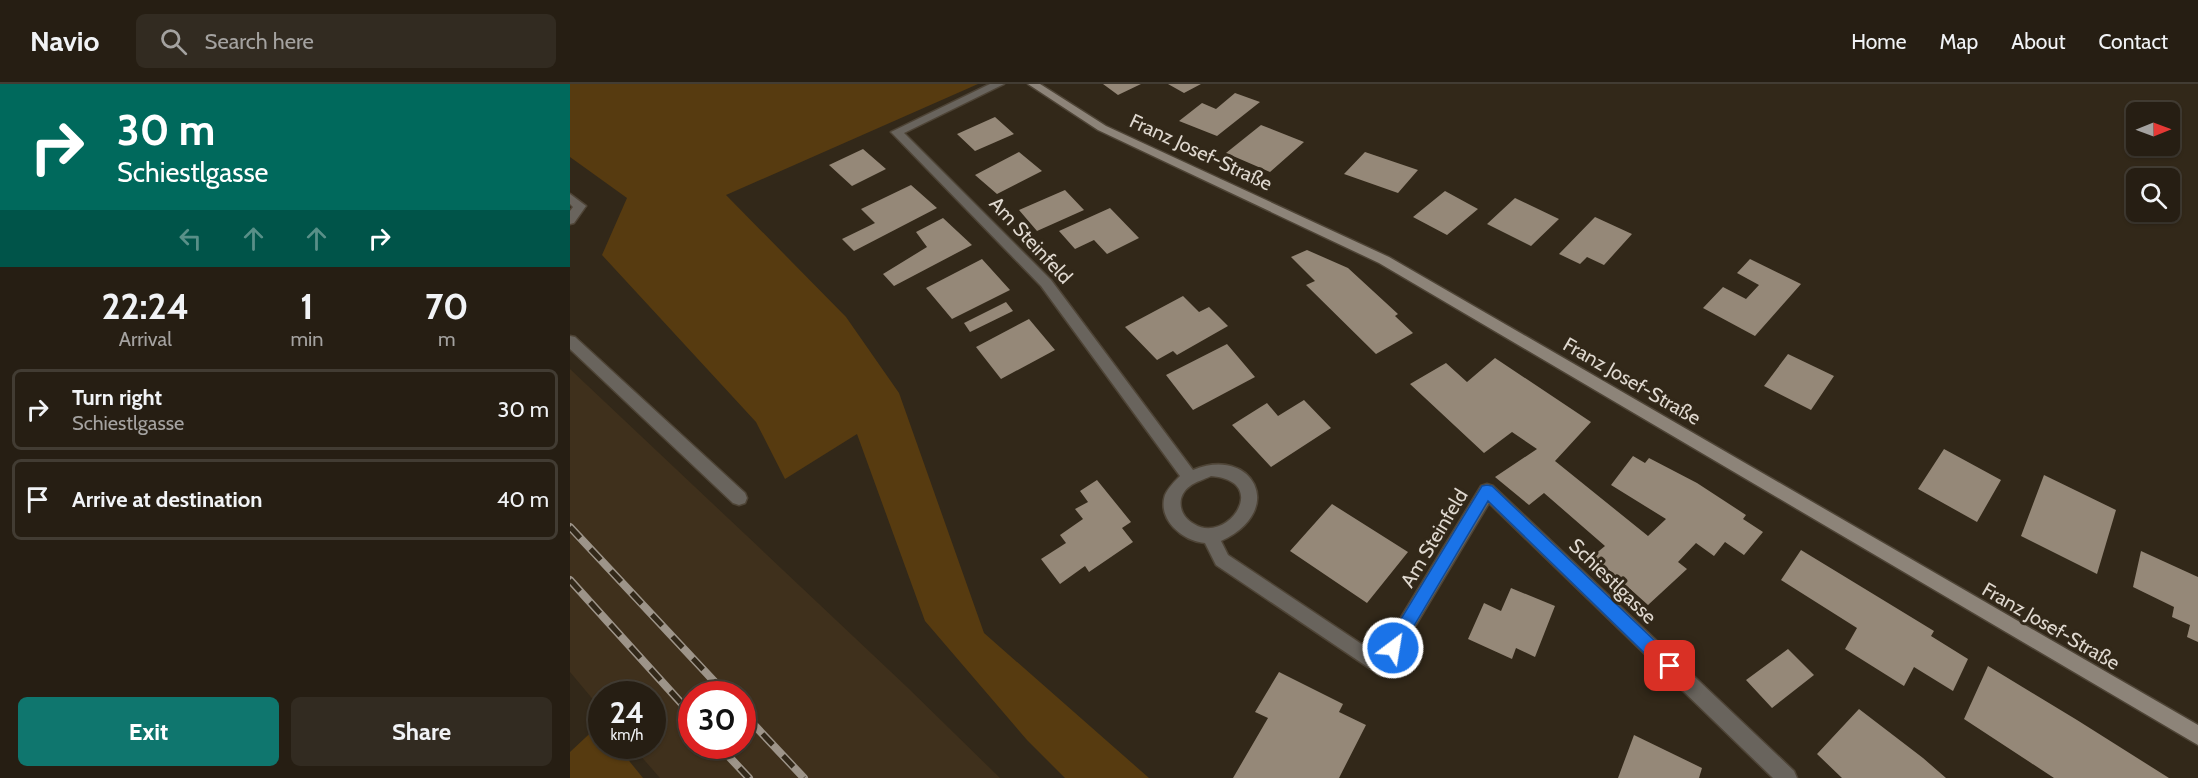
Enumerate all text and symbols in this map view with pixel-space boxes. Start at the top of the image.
search box [136,14,556,68]
text: Navio [30,24,100,58]
icon: search [157,25,190,58]
text: Search here [205,28,314,55]
text: Home [1851,29,1907,54]
text: Map [1940,29,1978,54]
text: About [2011,29,2065,54]
text: Contact [2098,29,2168,54]
north arrow [2126,102,2180,156]
map controls [2126,102,2180,222]
text: 30 m [117,104,215,156]
icon: right [18,108,96,186]
street label: Franz Josef-Straße [1126,108,1276,196]
text: Schiestlgasse [117,156,268,189]
button: search [2126,168,2180,222]
street label: Am Steinfeld [985,191,1077,289]
icon: left [174,222,207,255]
icon: ahead [237,222,270,255]
icon: ahead [300,222,333,255]
icon: right [363,222,396,255]
text: 22:24 [102,284,189,328]
text: 1 [300,284,314,328]
text: 70 [425,284,468,328]
text: Arrival [119,327,172,351]
text: min [291,327,323,351]
text: m [438,327,456,351]
street label: Franz Josef-Straße [1559,332,1705,430]
text: Turn right [72,384,162,411]
icon: right [21,393,54,426]
text: 30 m [497,396,549,423]
text: Schiestlgasse [72,411,184,435]
icon: arrive [21,483,54,516]
street label: Am Steinfeld [1395,485,1473,591]
text: Arrive at destination [72,486,262,513]
text: 40 m [497,486,549,513]
street label: Schiestlgasse [1564,533,1662,629]
street label: Franz Josef-Straße [1978,577,2124,675]
position arrow [1361,616,1425,680]
pin [1644,640,1695,691]
icon: arrive [1653,649,1686,682]
speed limit sign: 30 [678,681,756,759]
text: 24 [610,694,644,731]
button: Exit [18,697,279,766]
button: Share [291,697,552,766]
text: km/h [611,726,643,744]

